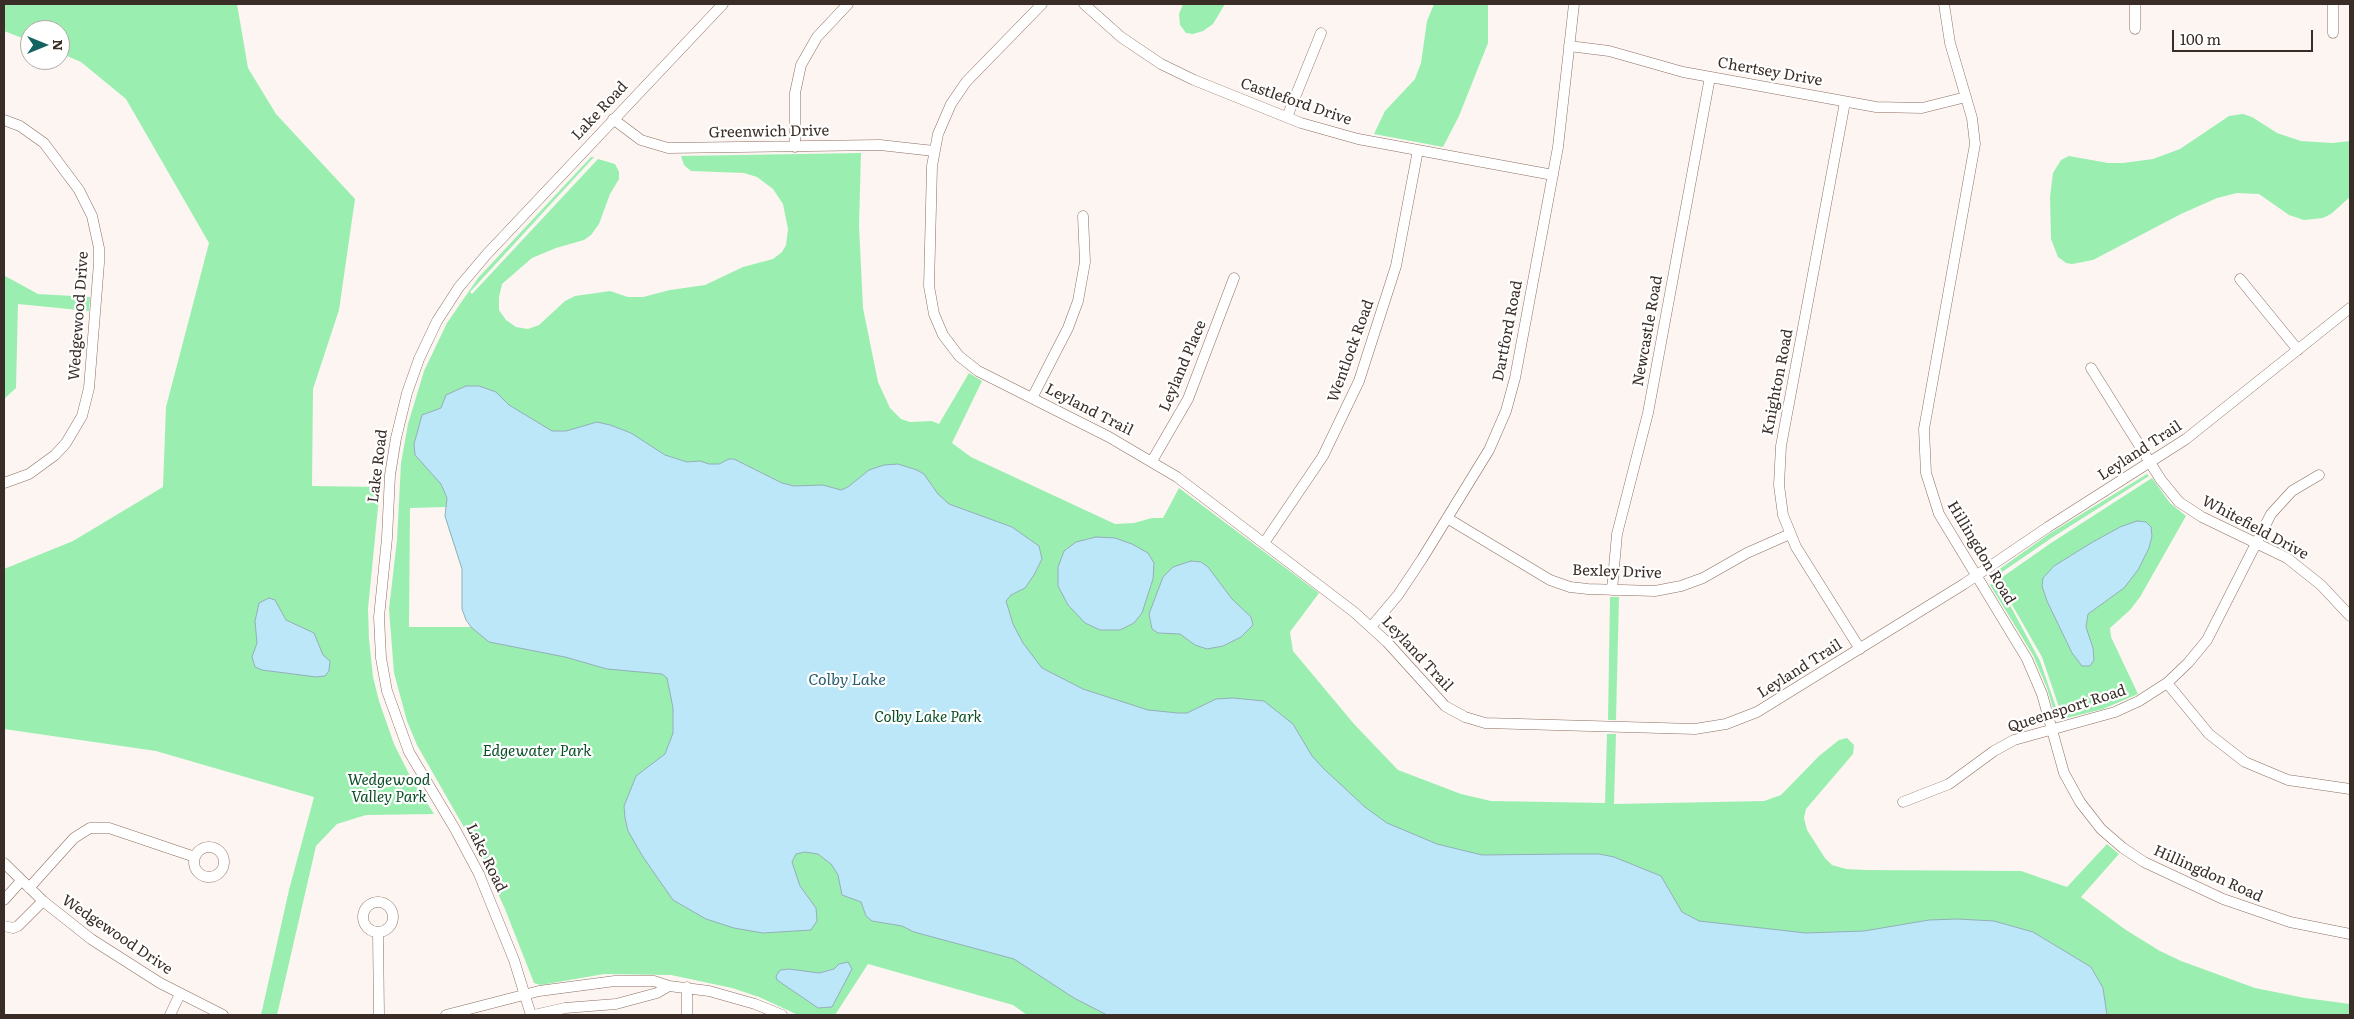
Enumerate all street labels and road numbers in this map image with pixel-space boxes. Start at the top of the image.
street label: Chertsey Drive [1716,54,1824,90]
street label: Castleford Drive [1238,75,1354,129]
street label: Lake Road [568,78,632,144]
street label: Greenwich Drive [709,122,829,142]
street label: Wedgewood Drive [66,251,92,381]
street label: Newcastle Road [1629,274,1667,388]
street label: Dartford Road [1489,279,1527,383]
street label: Wentlock Road [1324,297,1378,405]
street label: Leyland Place [1156,318,1210,414]
street label: Knighton Road [1759,327,1797,437]
street label: Leyland Trail [1042,380,1136,440]
street label: Leyland Trail [2095,417,2185,485]
street label: Lake Road [365,428,391,504]
street label: Whitefield Drive [2199,492,2311,564]
street label: Hillingdon Road [1943,498,2019,608]
street label: Bexley Drive [1572,561,1662,583]
street label: Leyland Trail [1378,613,1456,695]
street label: Leyland Trail [1754,636,1846,702]
street label: Queensport Road [2006,681,2128,737]
street label: Lake Road [462,821,510,895]
street label: Hillingdon Road [2151,842,2265,906]
street label: Wedgewood Drive [58,891,176,979]

